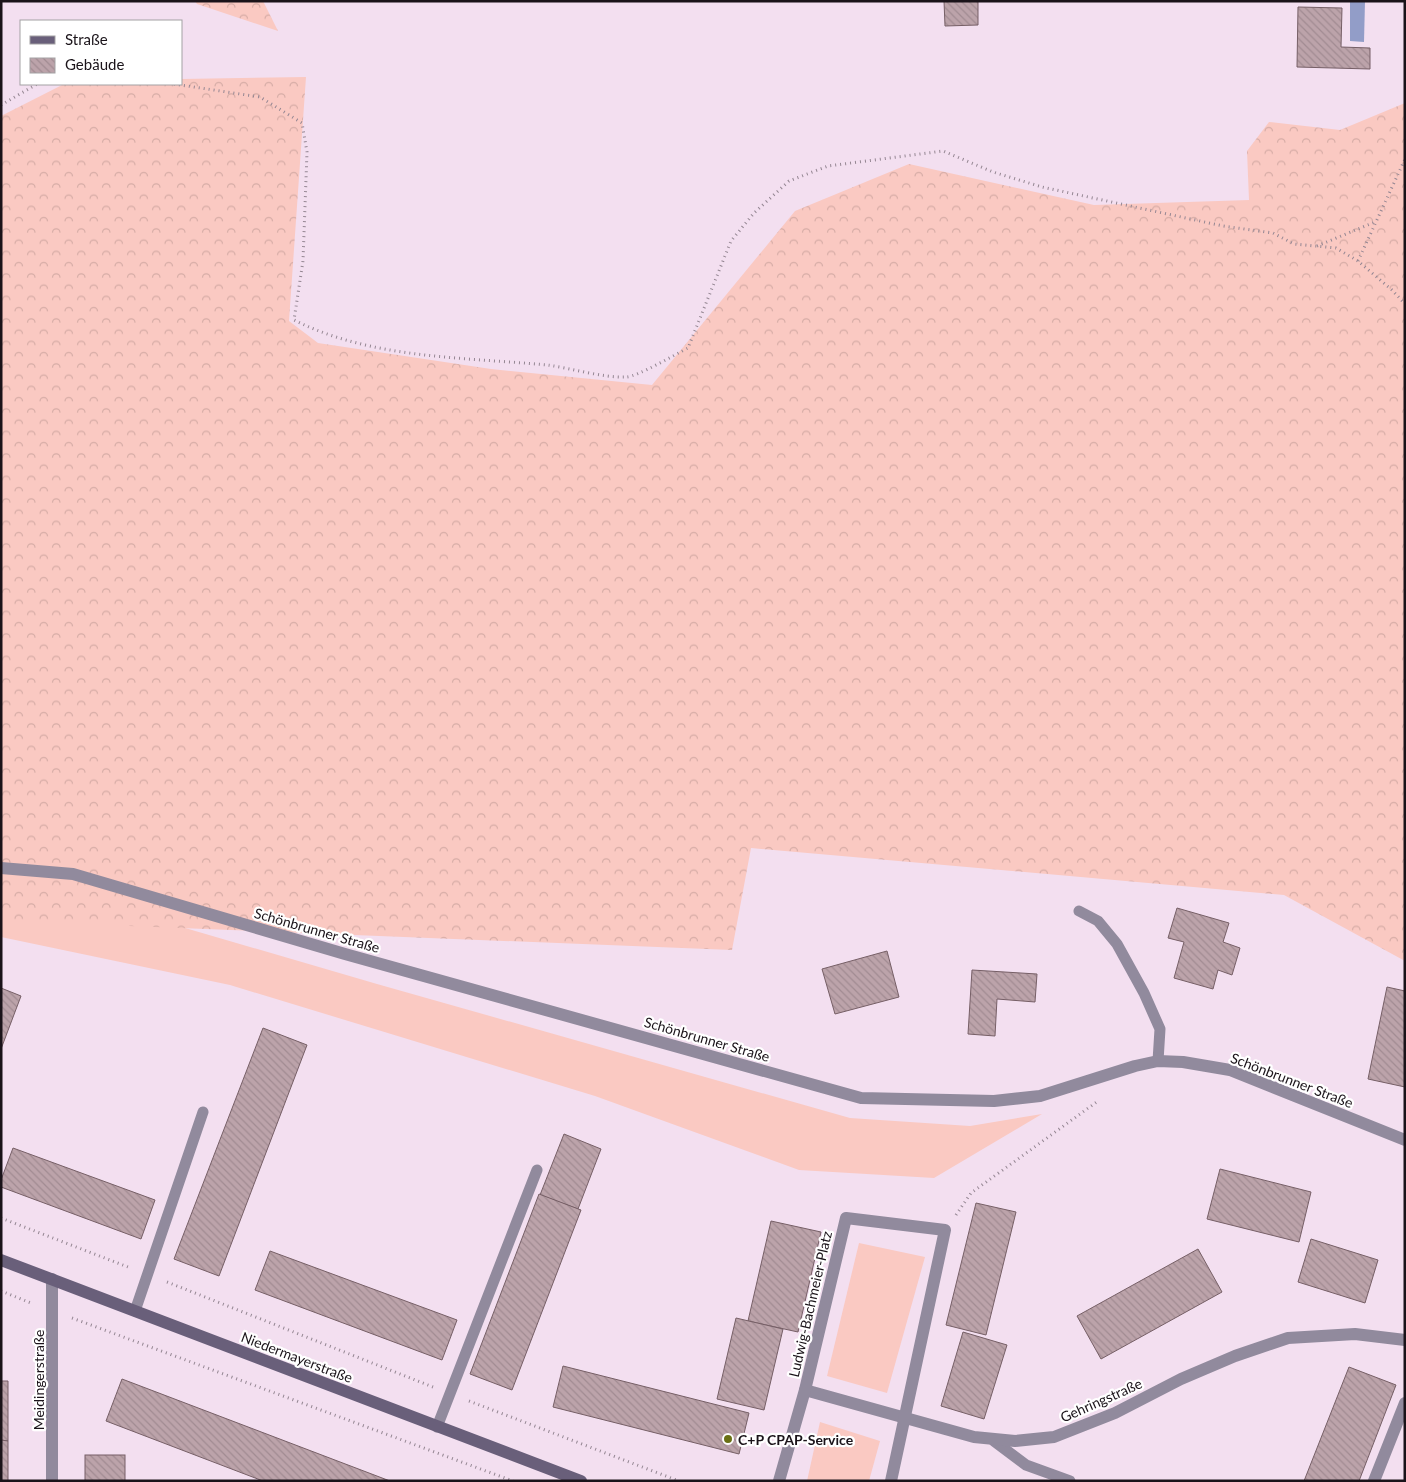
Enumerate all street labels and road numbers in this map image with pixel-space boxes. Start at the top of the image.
street label: Schönbrunner Straße [252,904,382,956]
street label: Schönbrunner Straße [642,1013,772,1065]
street label: Schönbrunner Straße [1228,1049,1356,1111]
street label: Ludwig-Bachmeier-Platz [785,1229,835,1379]
street label: Niedermayerstraße [239,1328,355,1386]
street label: Meidingerstraße [30,1330,47,1430]
street label: Gehringstraße [1058,1374,1144,1426]

